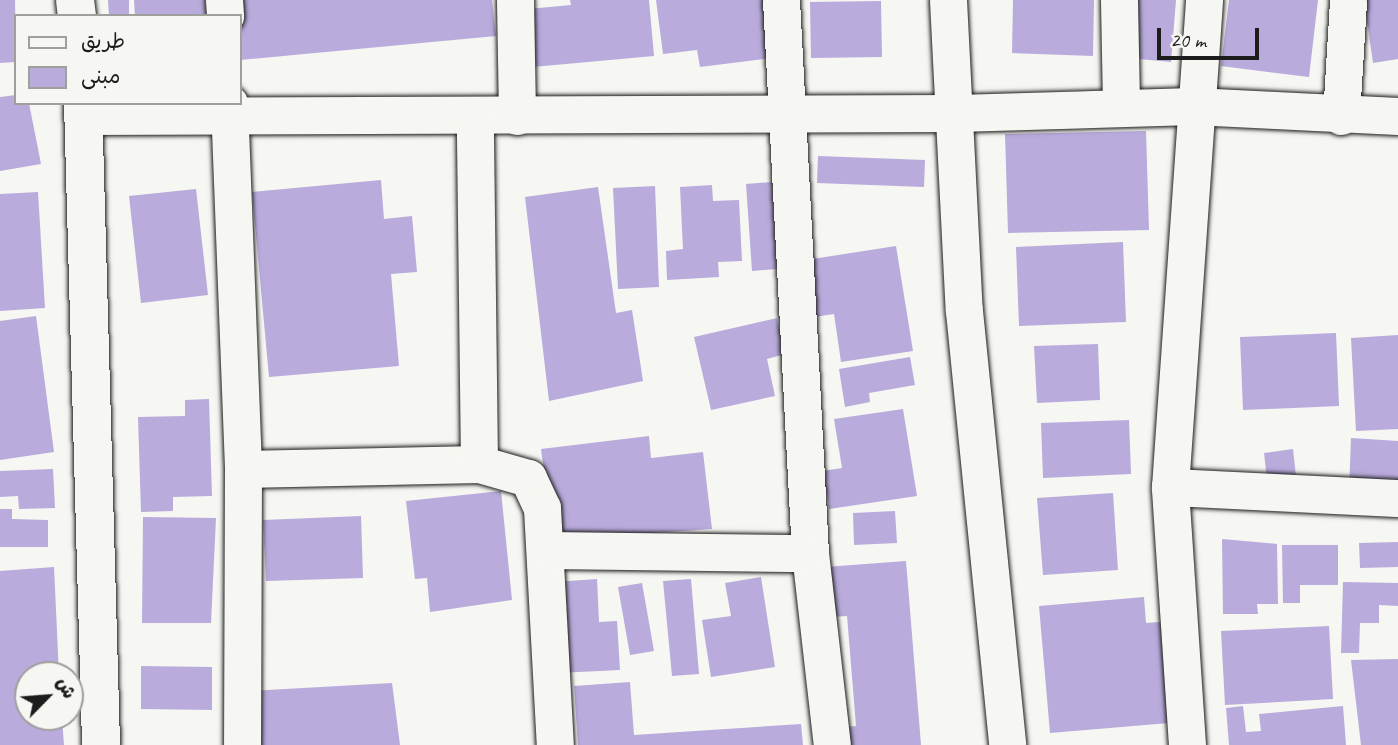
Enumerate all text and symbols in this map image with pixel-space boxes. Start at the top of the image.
legend [14,14,242,105]
scale bar [1160,14,1262,58]
text: 20 m [1170,27,1206,53]
text: طريق [81,28,125,54]
text: مبنى [81,63,120,89]
north arrow [14,661,84,731]
text: ش [51,673,82,703]

